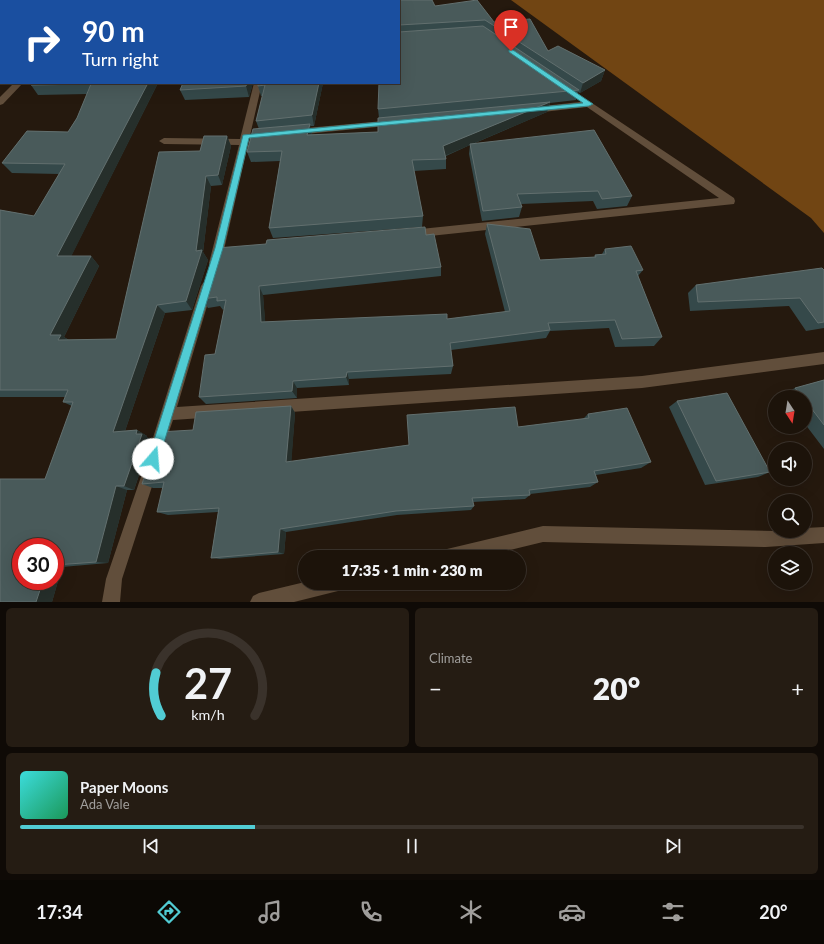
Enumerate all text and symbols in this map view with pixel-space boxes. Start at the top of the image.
pin [494,10,528,51]
text: 90 m [82,14,145,48]
icon: right [16,16,68,68]
icon: arrive [500,16,522,38]
text: Turn right [82,48,159,70]
north arrow [768,390,812,434]
map controls [768,390,812,590]
position arrow [132,438,174,480]
button: sound [768,442,812,486]
button: search [768,494,812,538]
speed limit sign: 30 [12,538,64,590]
button: layers [768,546,812,590]
text: 17:35 · 1 min · 230 m [341,561,483,579]
text: Climate [429,650,472,666]
text: 27 [183,657,232,707]
text: 20° [593,670,640,706]
text: − [429,675,442,702]
text: + [791,675,804,702]
text: km/h [191,705,224,722]
text: Paper Moons [80,778,168,796]
text: Ada Vale [80,796,130,812]
icon: previous [140,835,162,857]
icon: pause [401,835,423,857]
icon: next [662,835,684,857]
icon: directions [155,898,183,926]
icon: music [256,898,284,926]
icon: phone [357,898,385,926]
icon: climate [457,898,485,926]
icon: car [558,898,586,926]
icon: filters [659,898,687,926]
text: 17:34 [36,901,83,923]
text: 20° [759,901,788,923]

